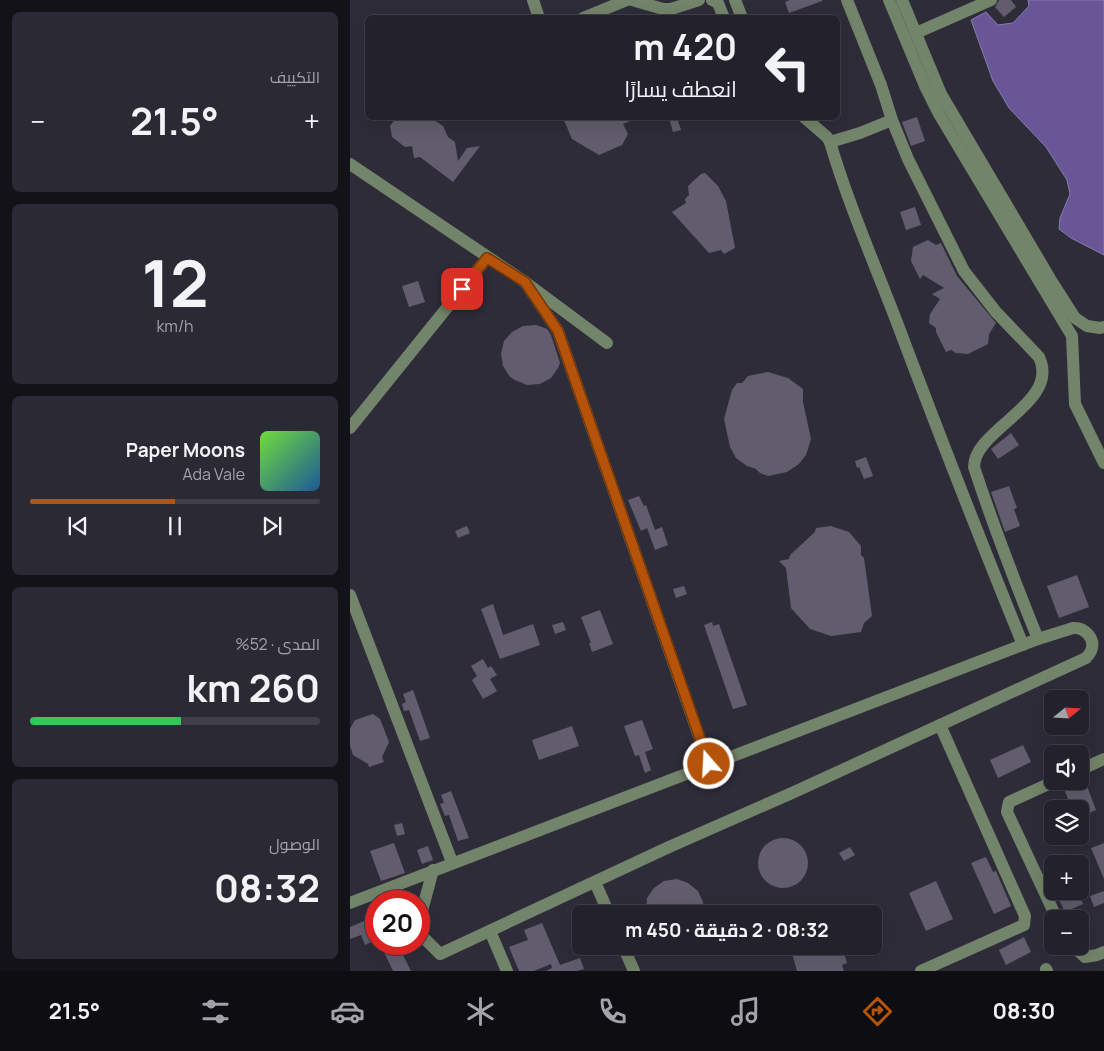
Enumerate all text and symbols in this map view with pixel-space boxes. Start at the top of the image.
text: 420 m [633,23,737,71]
icon: left [755,35,820,100]
text: التكييف [270,66,320,88]
text: انعطف يسارًا [624,74,737,104]
text: 21.5° [130,94,219,146]
text: − [30,102,45,140]
text: + [304,102,320,140]
text: 12 [141,238,209,327]
pin [441,268,483,310]
icon: arrive [448,275,476,303]
text: km/h [156,315,194,337]
text: Paper Moons [126,437,245,463]
text: Ada Vale [182,463,245,485]
icon: previous [64,512,92,540]
icon: pause [161,512,189,540]
icon: next [258,512,286,540]
text: المدى · 52% [235,633,320,655]
text: 260 km [187,661,320,713]
north arrow [1044,690,1089,735]
map controls [1044,690,1089,955]
position arrow [682,737,734,789]
button: sound [1044,745,1089,790]
button: layers [1044,800,1089,845]
text: الوصول [269,833,320,855]
button: + [1044,855,1089,900]
text: 08:32 [214,861,320,913]
speed limit sign: 20 [365,890,430,955]
button: − [1044,910,1089,955]
text: 08:32 · 2 دقيقة · 450 m [625,917,829,943]
icon: filters [198,994,233,1029]
icon: car [330,994,365,1029]
icon: climate [463,994,498,1029]
icon: phone [595,994,630,1029]
icon: music [728,994,763,1029]
icon: directions [860,994,895,1029]
text: 21.5° [49,996,100,1026]
text: 08:30 [993,996,1055,1026]

